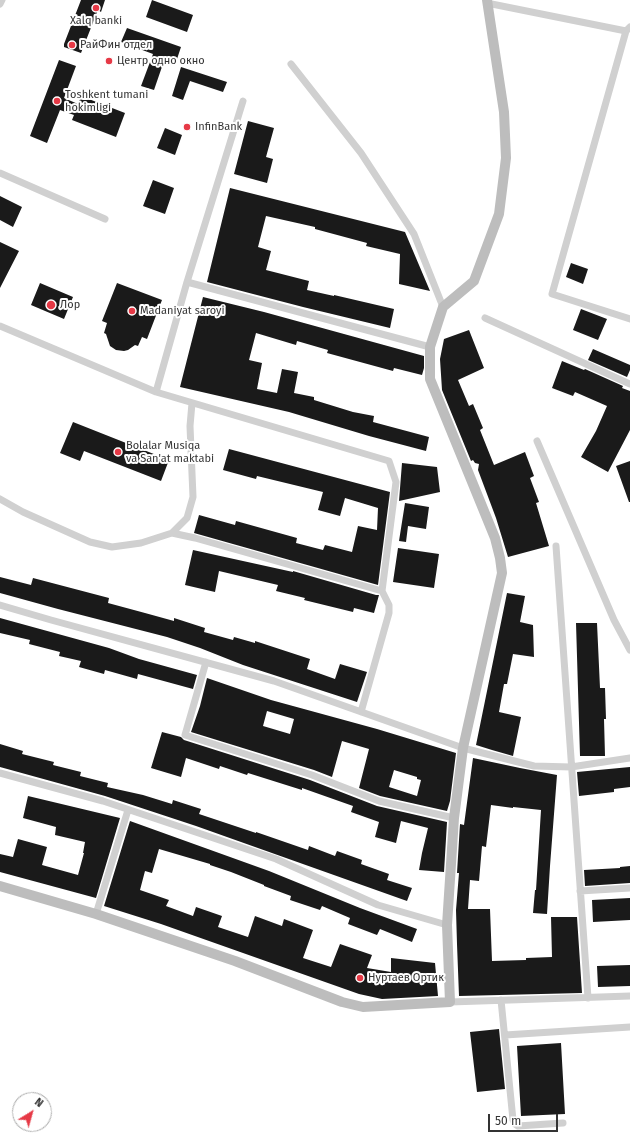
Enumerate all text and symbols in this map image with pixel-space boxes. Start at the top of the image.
marker: Xalq banki [91,3,101,13]
place label: Xalq banki [70,14,122,28]
place label: РайФин отдел [80,38,152,52]
marker: РайФин отдел [67,40,77,50]
place label: Центр одно окно [117,54,205,68]
marker: Центр одно окно [104,56,114,66]
place label: Toshkent tumani hokimligi [65,88,148,114]
marker: Toshkent tumani hokimligi [52,96,62,106]
place label: InfinBank [195,120,242,134]
marker: InfinBank [182,122,192,132]
place label: Лор [60,298,80,312]
marker: Лор [45,299,57,311]
place label: Madaniyat saroyi [140,304,225,318]
marker: Madaniyat saroyi [127,306,137,316]
place label: Bolalar Musiqa va San'at maktabi [126,439,214,465]
marker: Bolalar Musiqa va San'at maktabi [113,447,123,457]
place label: Нуртаев Ортик [368,971,444,985]
marker: Нуртаев Ортик [355,973,365,983]
north arrow [12,1092,52,1132]
text: N [32,1095,46,1110]
scale bar [490,1106,560,1132]
text: 50 m [495,1114,521,1128]

